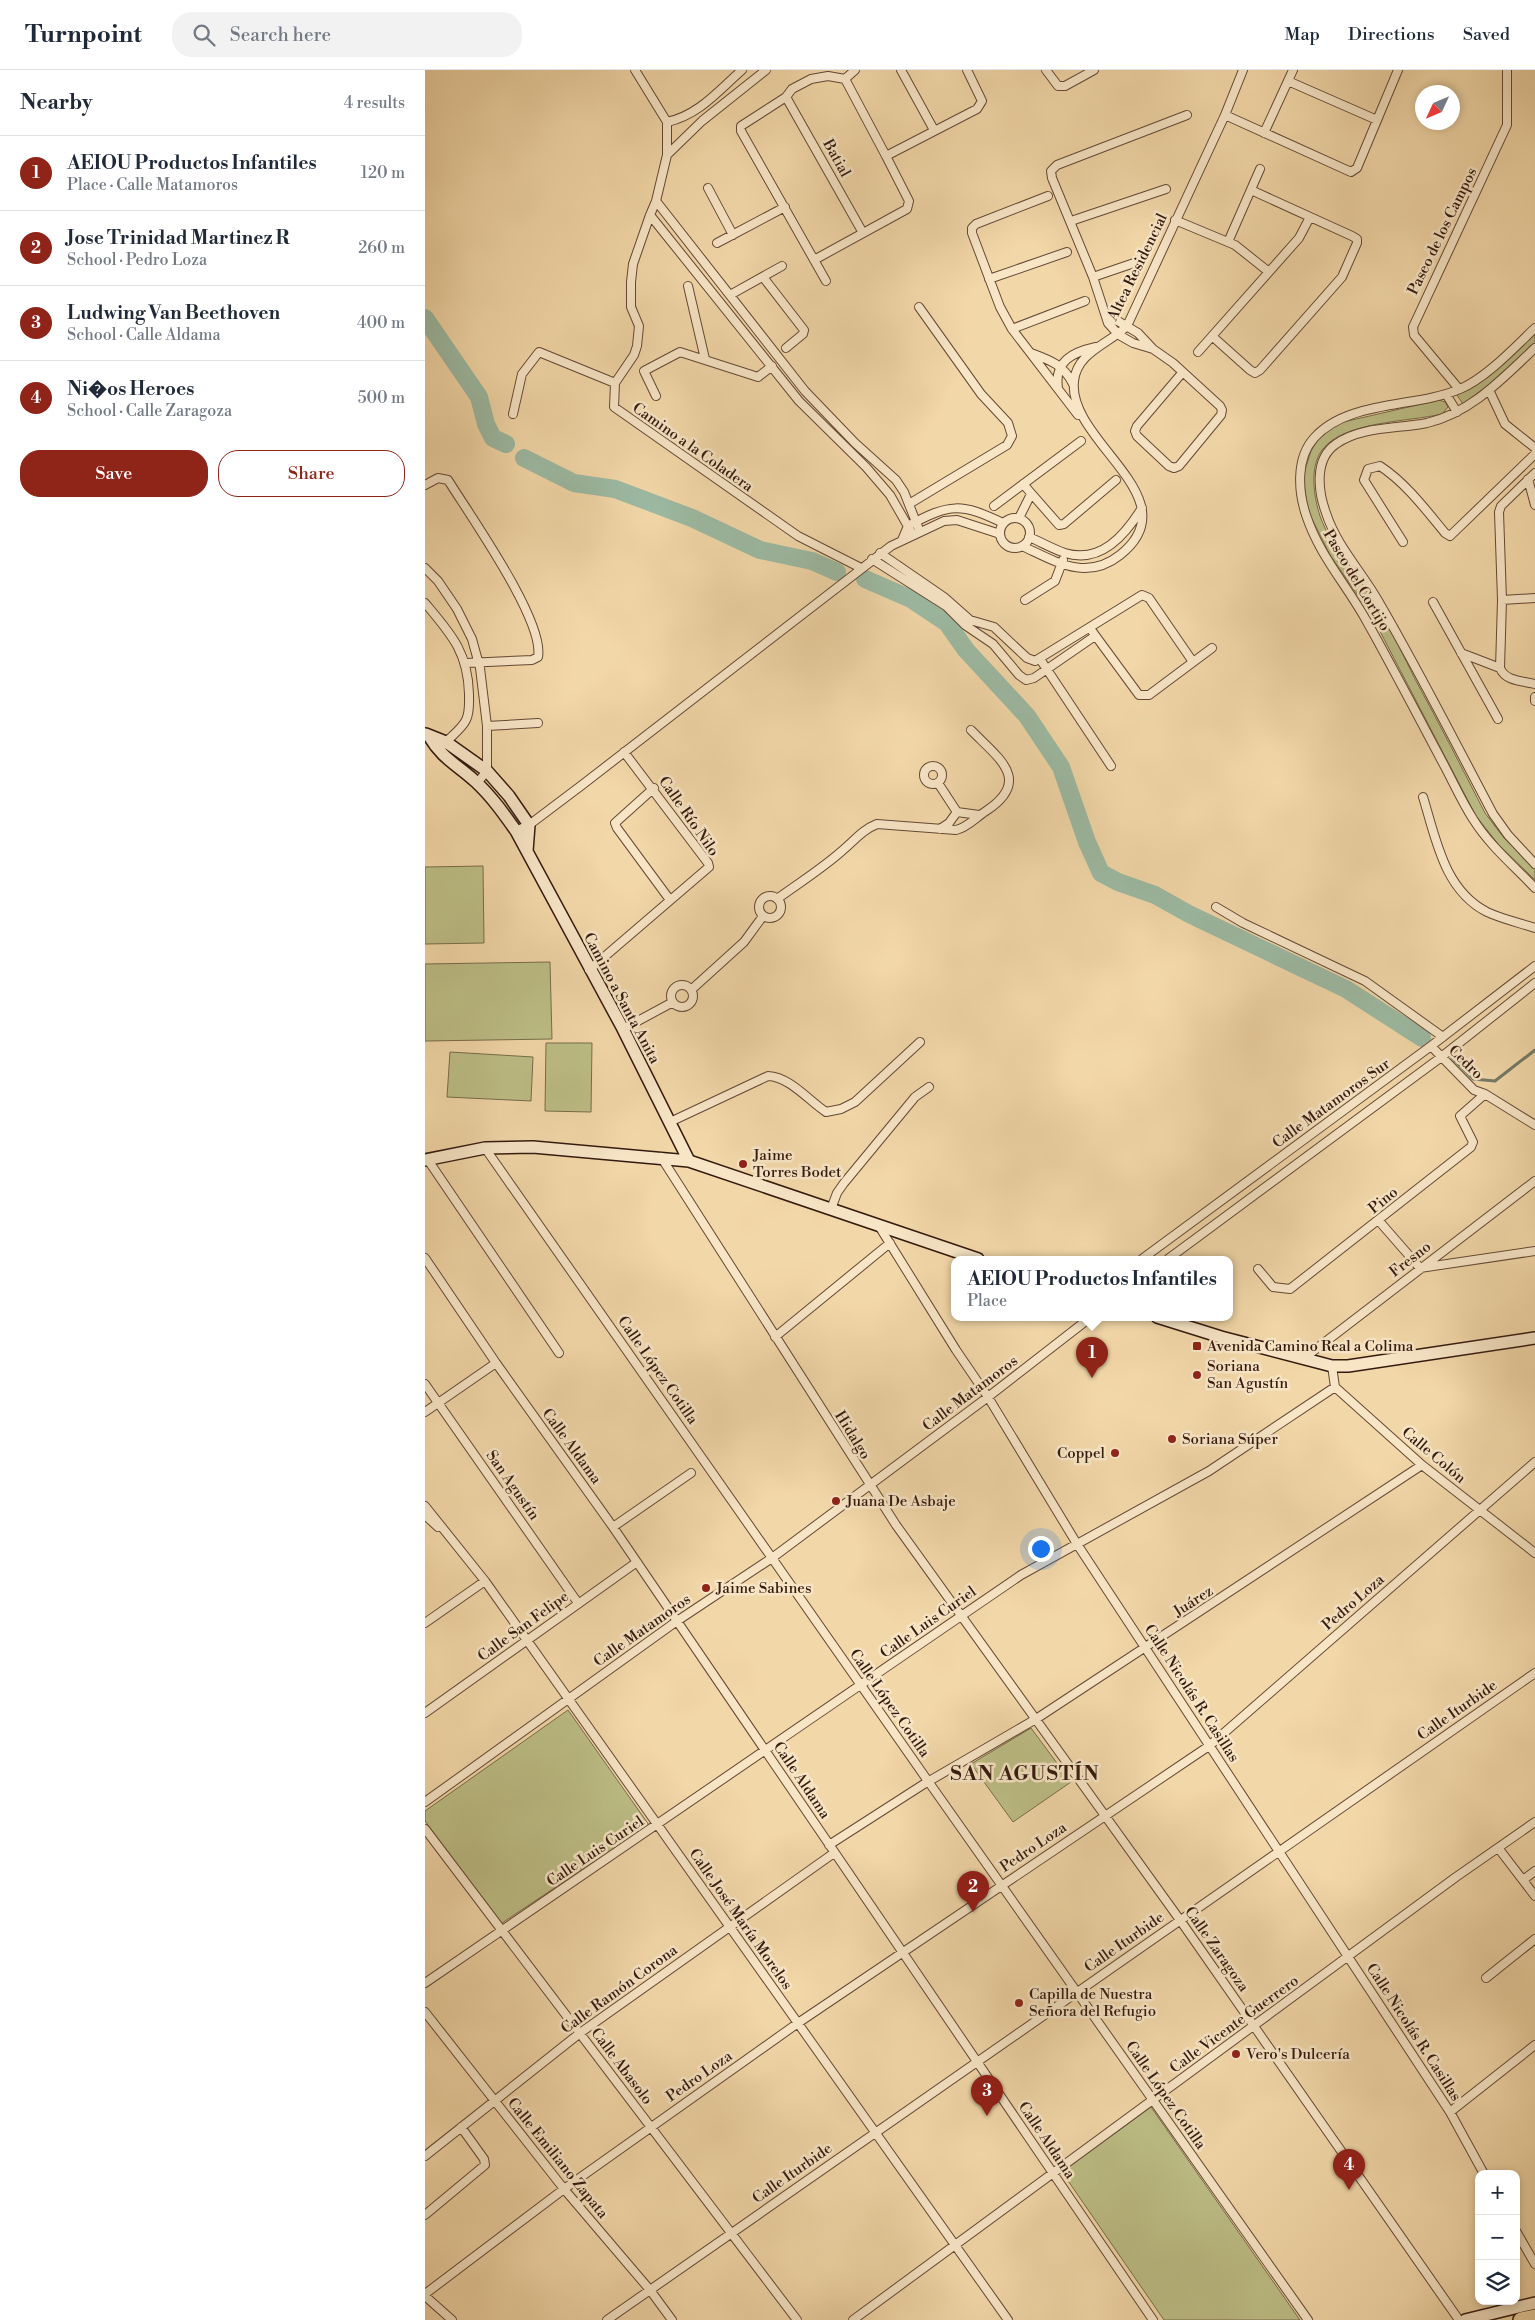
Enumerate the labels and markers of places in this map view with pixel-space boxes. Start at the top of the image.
place label: Jaime Torres Bodet [752,1146,842,1182]
marker: Jaime Torres Bodet [737,1158,749,1170]
pin: 1 [1076,1337,1108,1378]
place label: Avenida Camino Real a Colima [1206,1337,1414,1356]
marker: Avenida Camino Real a Colima [1191,1340,1203,1352]
place label: Soriana San Agustín [1207,1357,1288,1393]
marker: Soriana San Agustín [1191,1369,1203,1381]
place label: Soriana Súper [1182,1430,1278,1449]
marker: Soriana Súper [1166,1433,1178,1445]
place label: Coppel [1057,1444,1106,1463]
marker: Coppel [1109,1447,1121,1459]
place label: Juana De Asbaje [845,1492,956,1511]
marker: Juana De Asbaje [830,1495,842,1507]
place label: Jaime Sabines [715,1579,812,1598]
marker: Jaime Sabines [700,1582,712,1594]
pin: 2 [957,1871,989,1912]
place label: Capilla de Nuestra Señora del Refugio [1029,1985,1156,2021]
marker: Capilla de Nuestra Señora del Refugio [1013,1997,1025,2009]
place label: Vero's Dulcería [1245,2045,1350,2064]
marker: Vero's Dulcería [1230,2048,1242,2060]
pin: 3 [971,2075,1003,2116]
pin: 4 [1333,2149,1365,2190]

